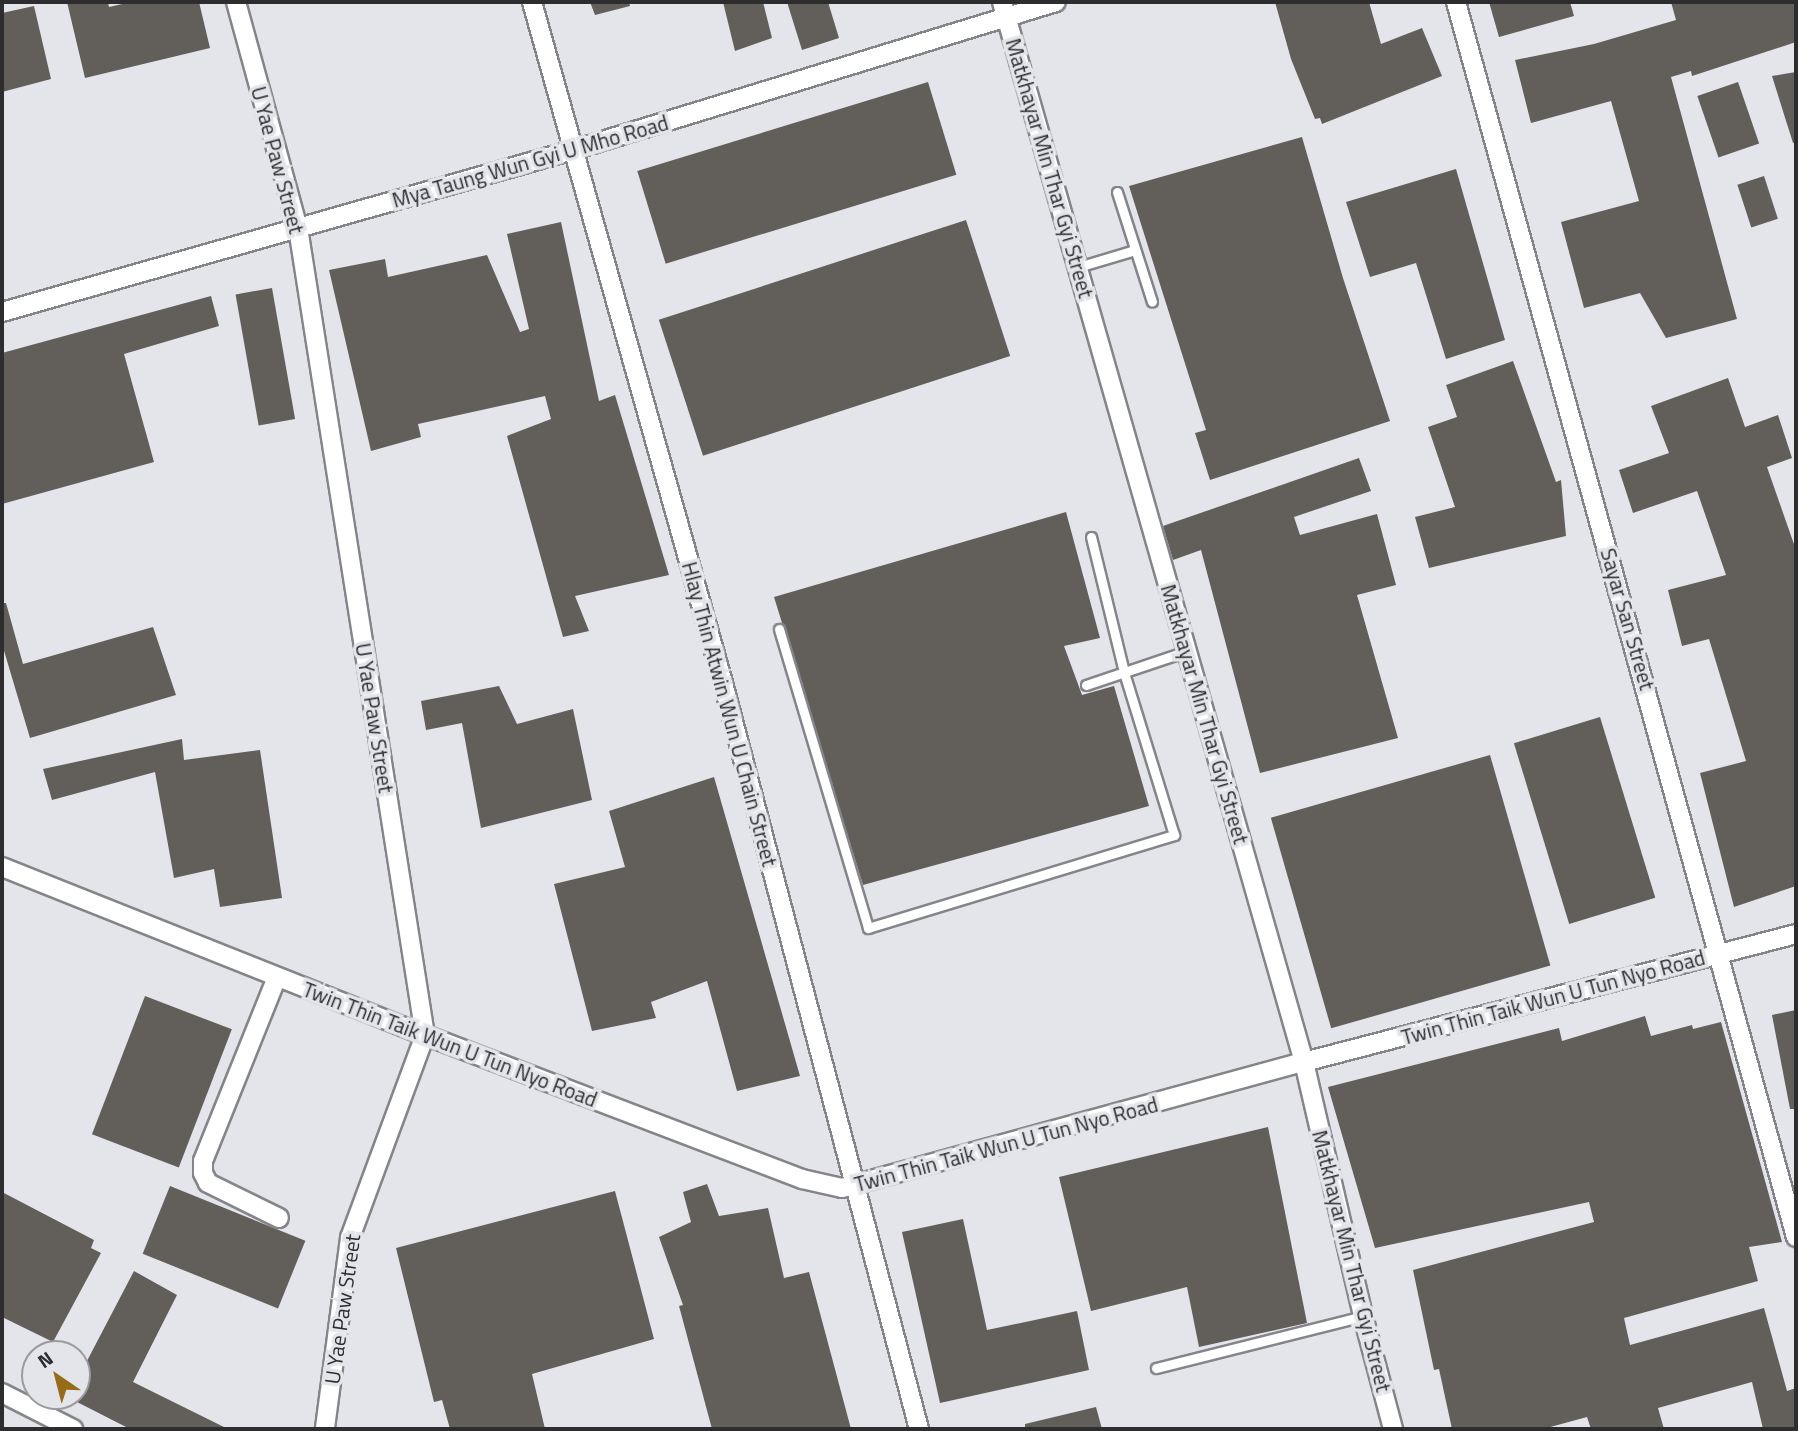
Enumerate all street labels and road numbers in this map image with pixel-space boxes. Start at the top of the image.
street label: Matkhayar Min Thar Gyi Street [1001,35,1099,301]
street label: U Yae Paw Street [246,84,310,236]
street label: Mya Taung Wun Gyi U Mho Road [389,109,671,213]
street label: Sayar San Street [1596,545,1660,693]
street label: Hlay Thin Atwin Wun U Chain Street [677,559,783,869]
street label: Matkhayar Min Thar Gyi Street [1156,581,1254,847]
street label: U Yae Paw Street [351,641,399,795]
street label: Twin Thin Taik Wun U Tun Nyo Road [1399,944,1707,1050]
street label: Twin Thin Taik Wun U Tun Nyo Road [299,976,601,1112]
street label: Twin Thin Taik Wun U Tun Nyo Road [852,1091,1160,1197]
street label: Matkhayar Min Thar Gyi Street [1307,1128,1397,1394]
street label: U Yae Paw Street [319,1232,365,1386]

